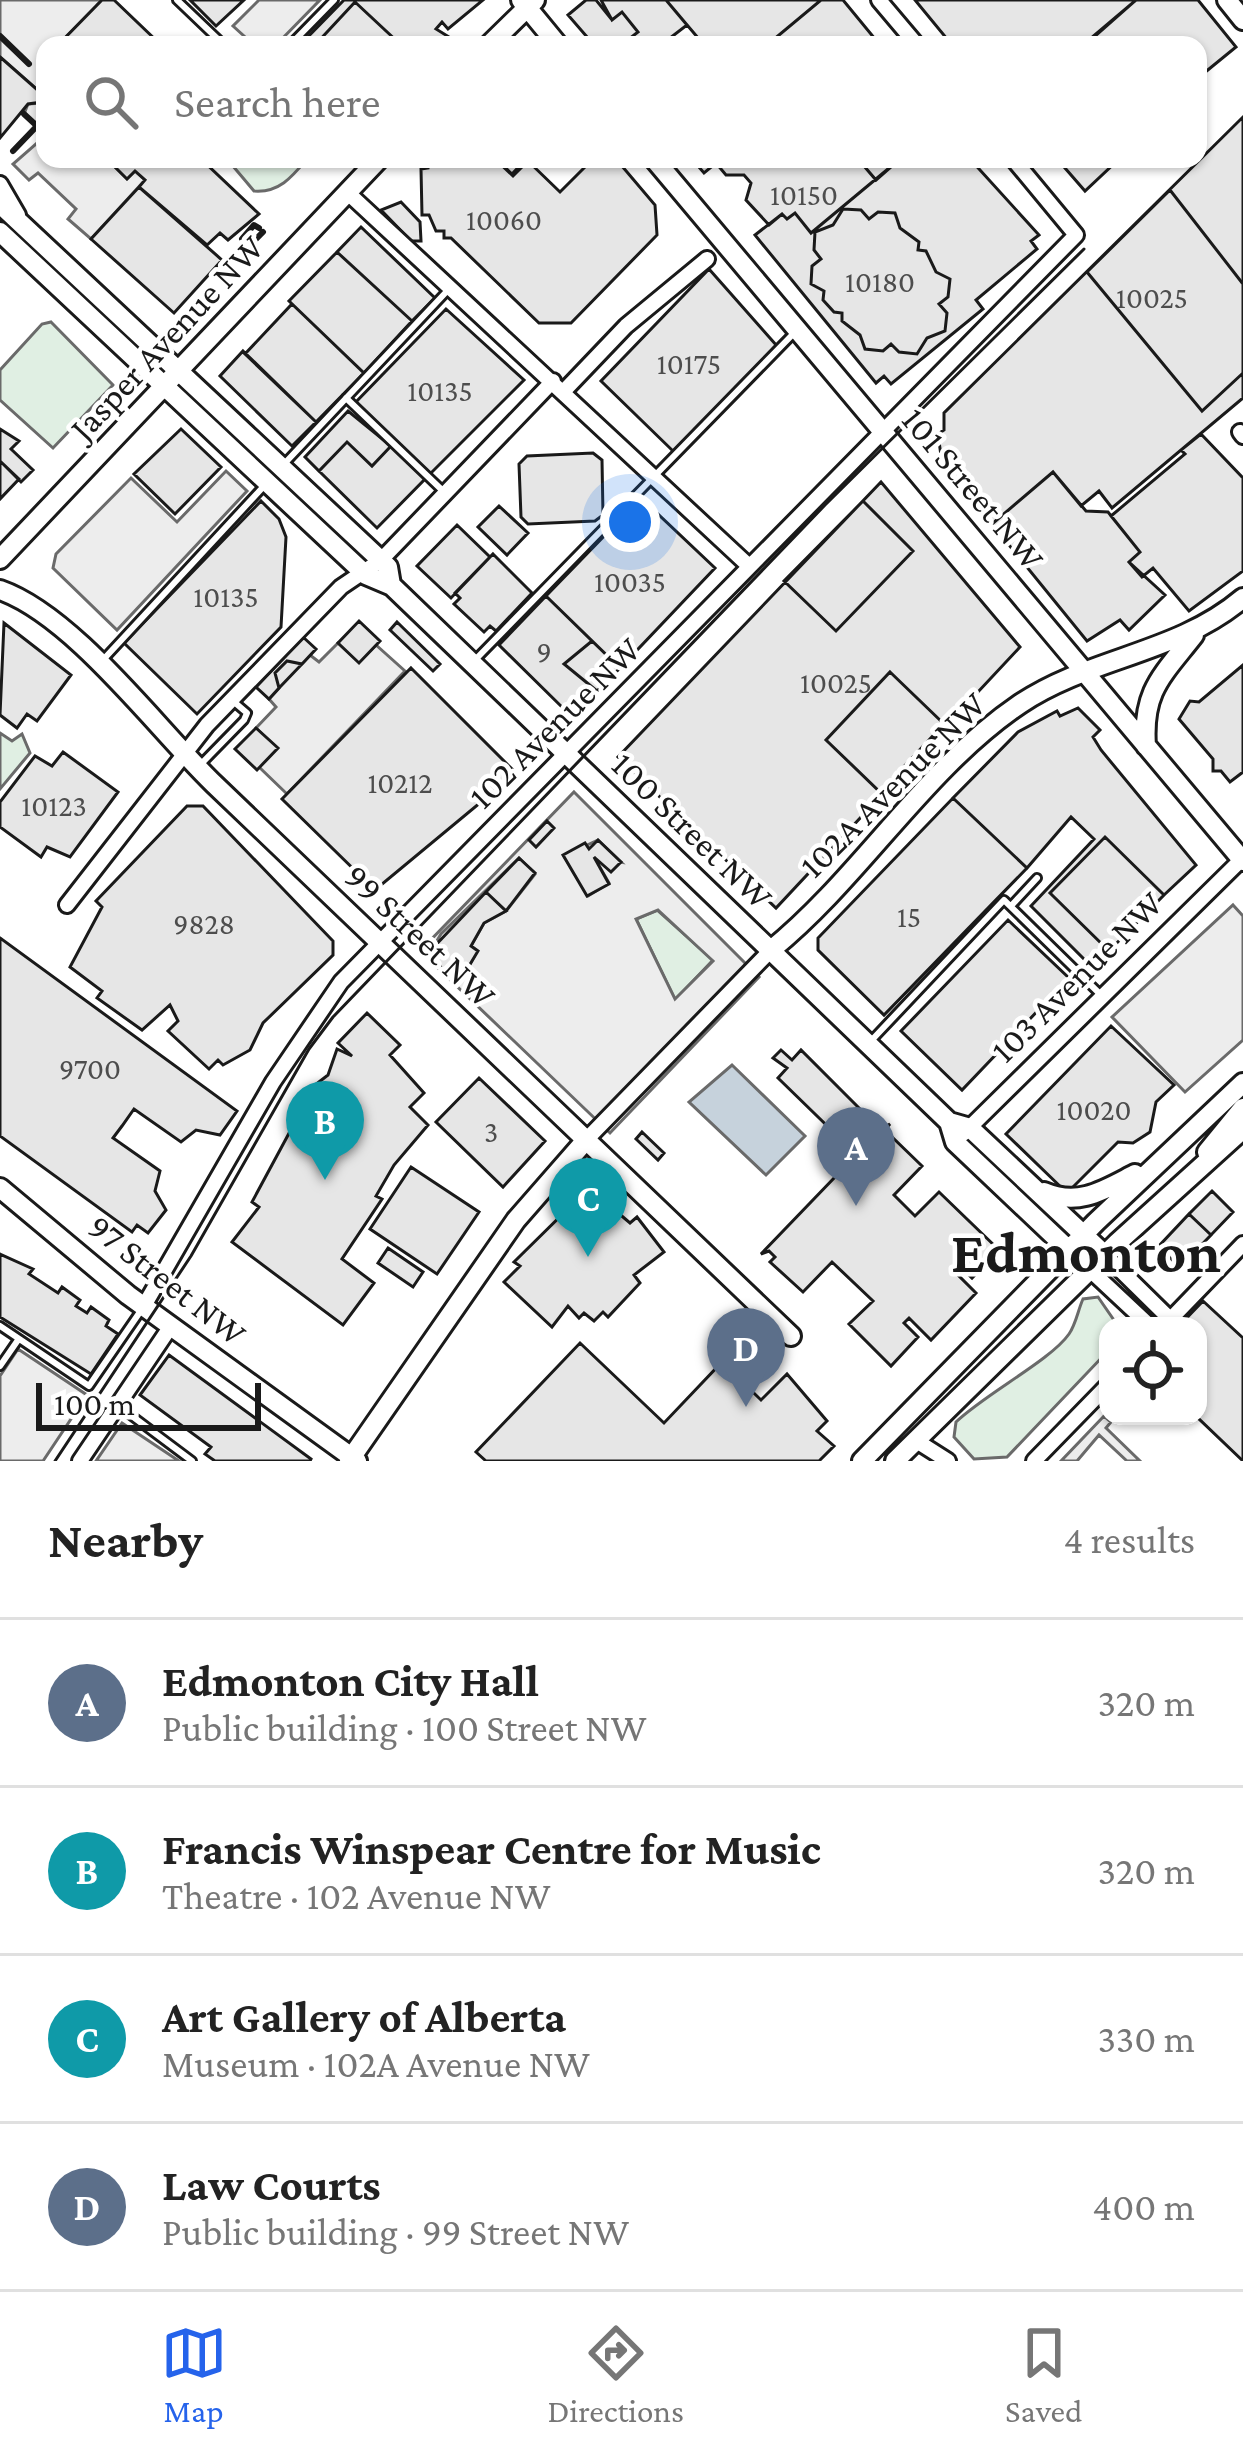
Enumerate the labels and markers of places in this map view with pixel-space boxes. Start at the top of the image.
pin: B [286,1081,364,1180]
pin: A [817,1107,895,1206]
pin: C [549,1158,627,1257]
pin: D [707,1308,785,1407]

